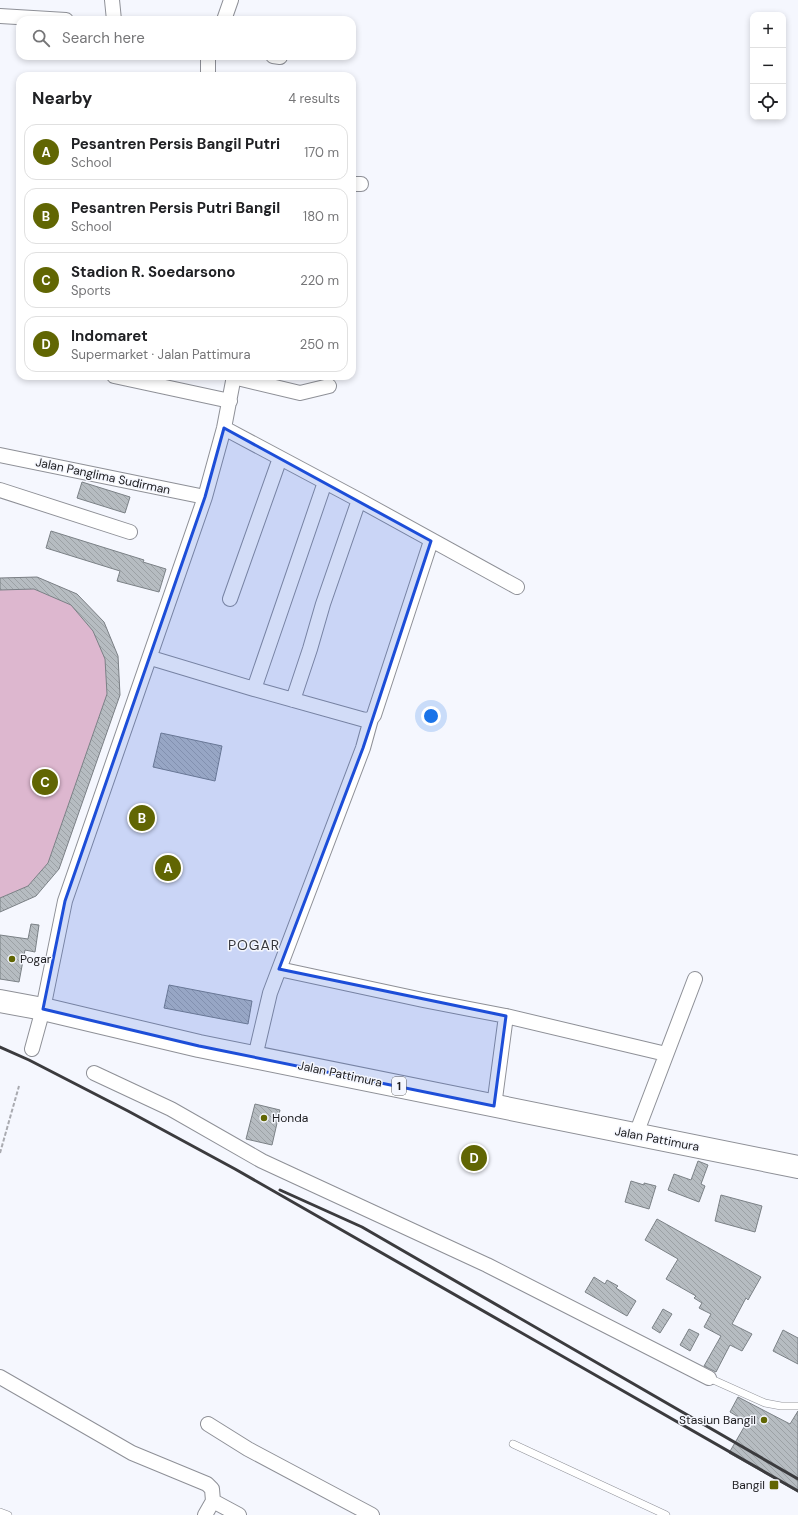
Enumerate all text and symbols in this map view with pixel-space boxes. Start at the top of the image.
map controls [750,12,786,120]
button: + [750,12,786,48]
search box [16,16,356,60]
icon: search [30,27,52,49]
text: Search here [62,28,145,48]
button: − [750,48,786,84]
button: locate [750,84,786,120]
text: Nearby [32,87,92,109]
text: 4 results [288,90,340,107]
text: Pesantren Persis Bangil Putri [71,134,280,154]
text: A [41,144,51,161]
text: 170 m [304,144,339,161]
text: School [71,154,112,171]
text: Pesantren Persis Putri Bangil [71,198,280,218]
text: B [42,208,50,225]
text: 180 m [303,208,339,225]
text: School [71,218,112,235]
text: Stadion R. Soedarsono [71,262,236,282]
text: C [41,272,51,289]
text: 220 m [300,272,339,289]
text: Sports [71,282,111,299]
text: Indomaret [71,326,148,346]
text: D [41,336,51,353]
text: 250 m [300,336,339,353]
text: Supermarket · Jalan Pattimura [71,346,250,363]
street label: Jalan Panglima Sudirman [34,454,172,498]
your location [421,706,441,726]
pin: C [32,767,58,797]
pin: B [129,803,155,833]
pin: A [155,853,181,883]
district label: POGAR [228,936,280,954]
place label: Pogar [20,951,52,967]
marker: Pogar [7,954,17,964]
street label: Jalan Pattimura [296,1057,384,1091]
road number: 1 [392,1077,406,1095]
place label: Honda [272,1110,308,1126]
marker: Honda [259,1113,269,1123]
street label: Jalan Pattimura [613,1123,701,1155]
pin: D [461,1143,487,1173]
place label: Stasiun Bangil [679,1412,756,1428]
marker: Stasiun Bangil [759,1415,769,1425]
place label: Bangil [732,1477,765,1493]
marker: Bangil [768,1479,780,1491]

